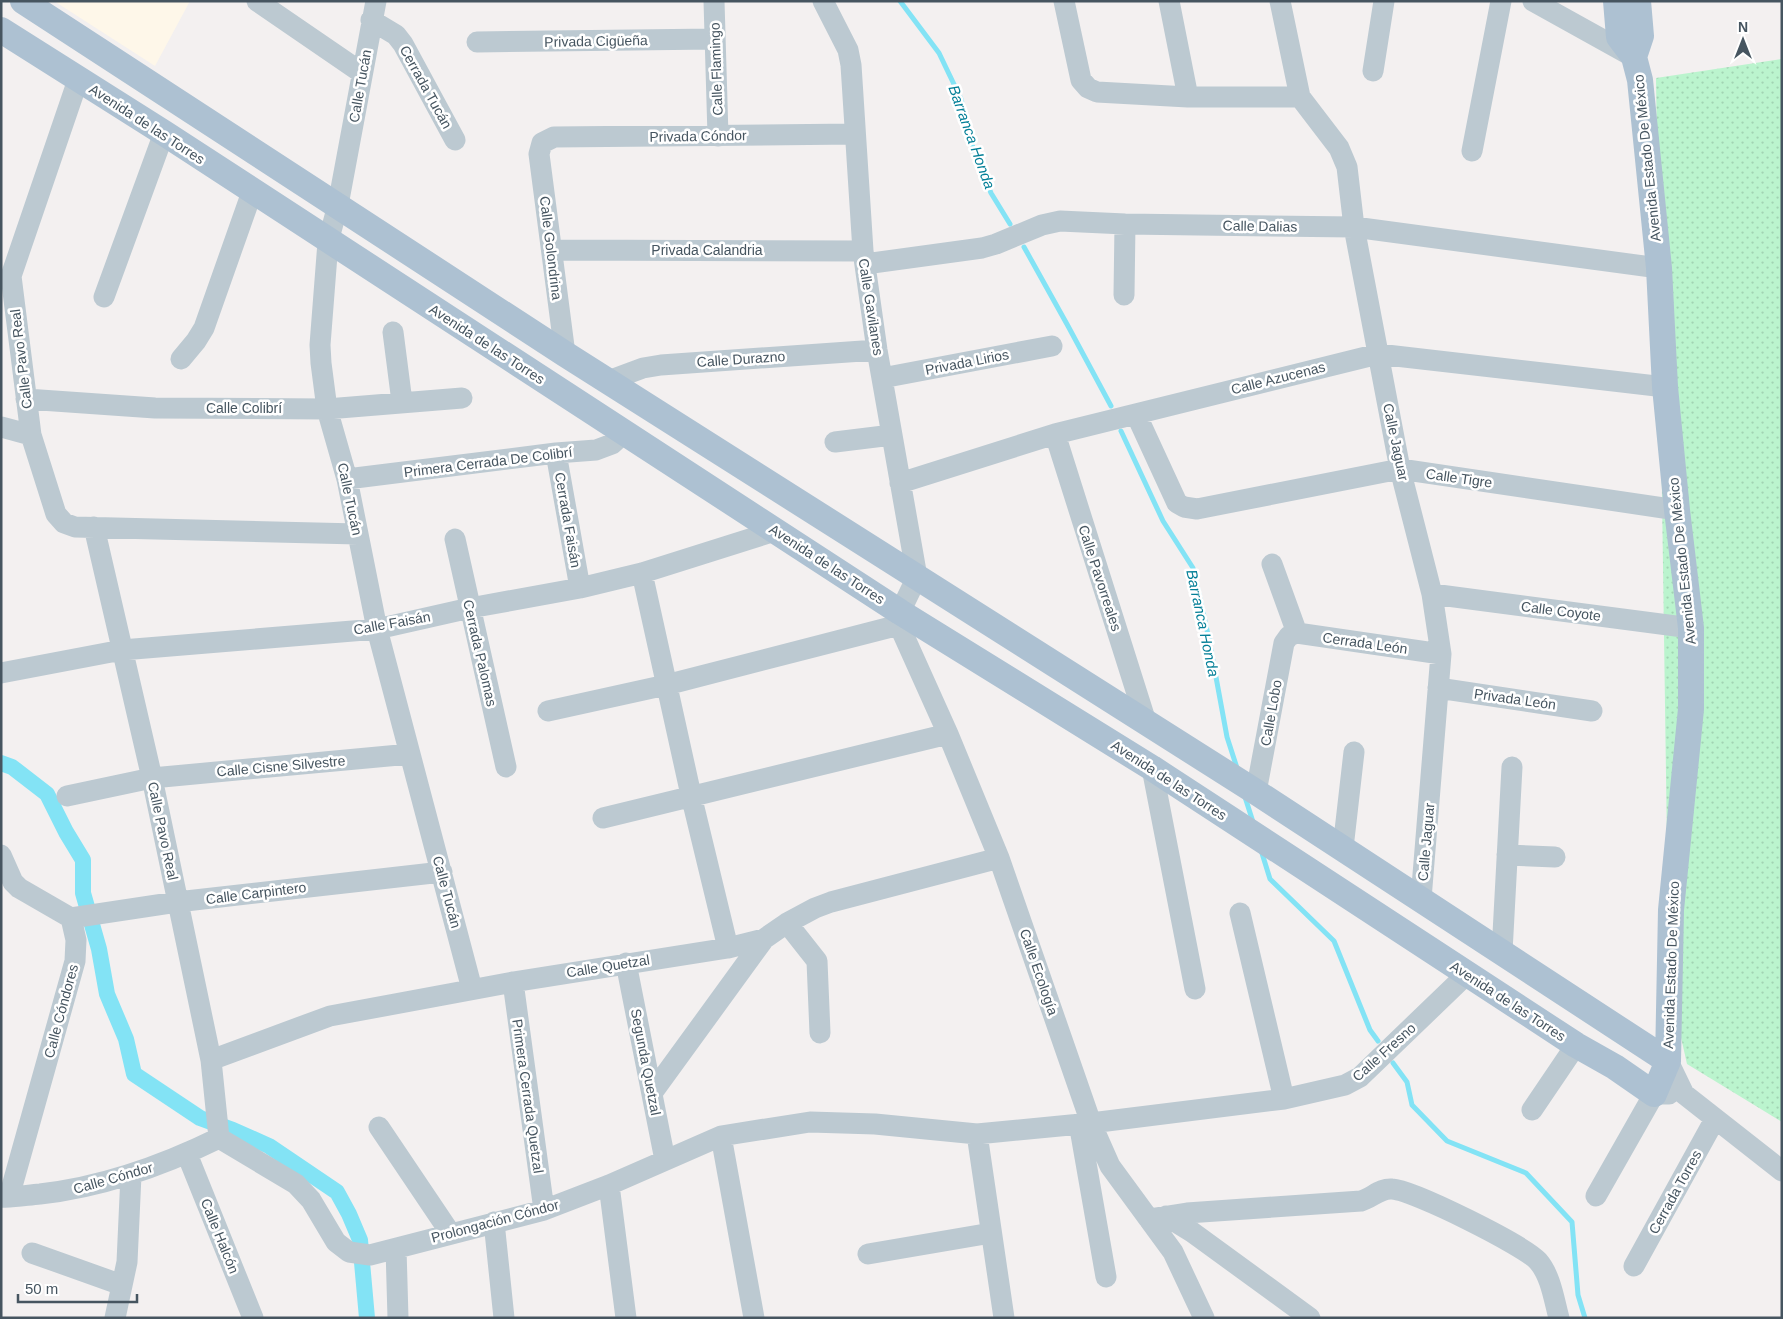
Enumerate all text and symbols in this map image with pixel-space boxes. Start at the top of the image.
north arrow [1718,15,1768,65]
text: N [1738,19,1748,35]
street label: Calle Flamingo [706,22,726,116]
street label: Privada Cigüeña [544,32,648,50]
street label: Cerrada Tucán [397,43,455,131]
street label: Calle Tucán [346,48,374,124]
street label: Avenida Estado De México [1630,73,1664,242]
street label: Avenida de las Torres [86,81,208,167]
water label: Barranca Honda [945,83,999,191]
street label: Privada Cóndor [649,127,747,145]
street label: Calle Golondrina [537,195,565,301]
street label: Calle Dalias [1223,217,1297,235]
street label: Privada Calandria [651,242,763,258]
street label: Calle Gavilanes [855,257,887,357]
street label: Avenida de las Torres [426,301,548,387]
street label: Calle Pavo Real [7,308,35,410]
street label: Privada Lirios [924,346,1010,378]
street label: Calle Durazno [696,348,786,370]
street label: Calle Azucenas [1229,359,1327,397]
street label: Calle Colibrí [206,400,282,416]
street label: Calle Jaguar [1380,402,1412,482]
street label: Primera Cerrada De Colibrí [403,444,573,480]
street label: Calle Tucán [334,461,366,537]
street label: Calle Tigre [1425,465,1493,491]
street label: Cerrada Faisán [552,471,584,569]
street label: Avenida Estado De México [1665,476,1699,645]
street label: Avenida de las Torres [766,521,888,607]
street label: Calle Pavorreales [1075,523,1125,633]
water label: Barranca Honda [1183,568,1223,678]
street label: Cerrada Palomas [460,598,500,708]
street label: Calle Coyote [1520,598,1602,624]
street label: Calle Faisán [352,608,432,638]
street label: Cerrada León [1321,629,1409,657]
street label: Calle Lobo [1257,678,1285,747]
street label: Privada León [1473,685,1557,713]
street label: Avenida de las Torres [1108,737,1230,823]
street label: Calle Cisne Silvestre [216,752,346,780]
street label: Calle Pavo Real [145,780,181,882]
street label: Calle Jaguar [1415,802,1437,882]
street label: Calle Tucán [430,854,464,930]
street label: Calle Carpintero [205,879,307,907]
street label: Avenida Estado De México [1660,881,1682,1049]
street label: Calle Ecología [1017,927,1061,1017]
street label: Calle Quetzal [565,952,651,980]
street label: Avenida de las Torres [1447,958,1569,1044]
street label: Calle Cóndores [41,962,81,1060]
street label: Segunda Quetzal [628,1007,664,1117]
street label: Primera Cerrada Quetzal [509,1018,547,1174]
street label: Calle Fresno [1349,1019,1419,1085]
street label: Cerrada Torres [1645,1147,1705,1237]
street label: Calle Cóndor [72,1159,155,1197]
street label: Calle Halcón [198,1196,242,1276]
street label: Prolongación Cóndor [429,1196,561,1246]
scale bar [18,1272,136,1304]
text: 50 m [25,1280,58,1297]

